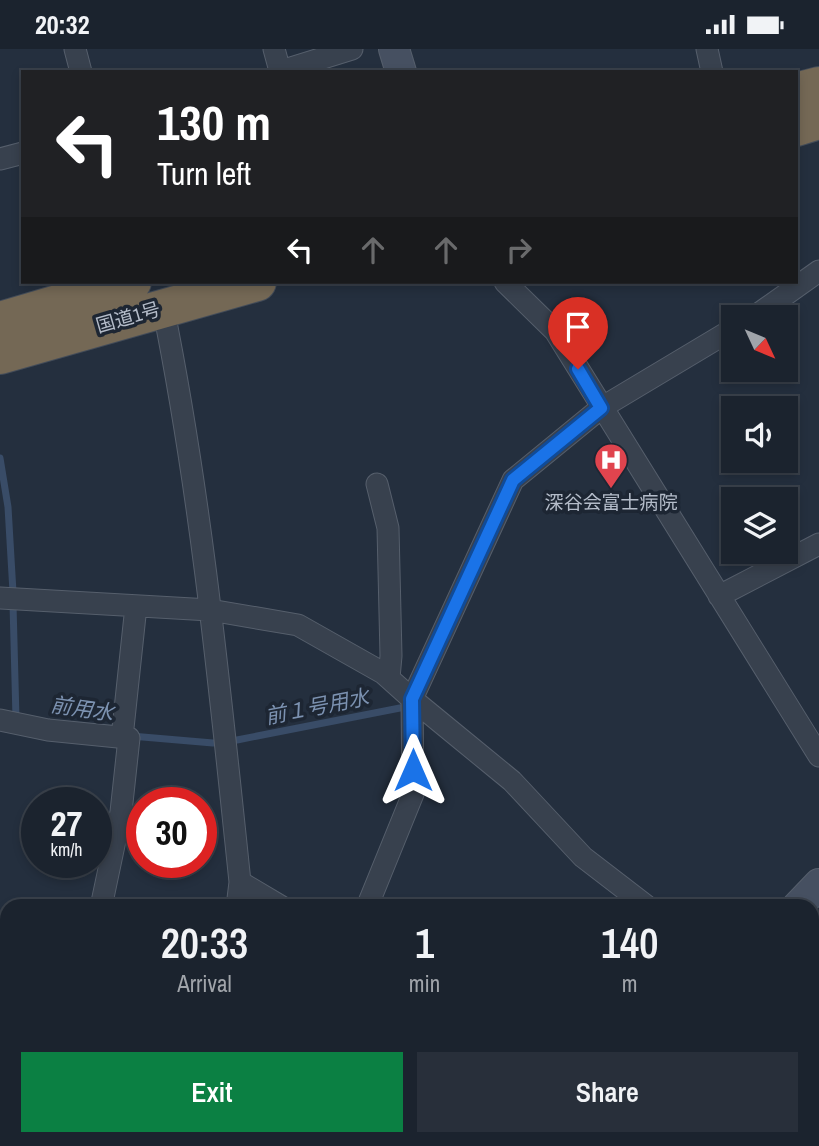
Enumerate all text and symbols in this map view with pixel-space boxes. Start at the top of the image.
text: 20:32 [35,7,90,42]
text: 130 m [157,89,271,155]
icon: left [42,98,133,189]
text: Turn left [157,152,251,195]
icon: left [281,231,319,269]
icon: ahead [354,231,392,269]
icon: ahead [427,231,465,269]
icon: right [500,231,538,269]
street label: 国道1号 [93,295,163,339]
pin [548,297,608,369]
north arrow [721,305,798,381]
map controls [721,305,798,564]
icon: arrive [559,308,597,346]
button: sound [721,396,798,473]
hospital icon: 深谷会富士病院 [592,441,630,490]
button: layers [721,487,798,564]
place label: 深谷会富士病院 [544,489,678,515]
water label: 前１号用水 [263,682,373,731]
water label: 前用水 [49,690,117,728]
position arrow [376,733,450,807]
speed limit sign: 30 [126,787,217,878]
text: 27 [51,800,82,847]
text: km/h [51,837,83,862]
text: 20:33 [161,915,248,971]
text: 1 [415,915,434,971]
text: 140 [601,915,658,971]
text: Arrival [177,968,232,999]
text: min [409,968,440,999]
text: m [622,968,637,999]
button: Exit [21,1052,403,1132]
button: Share [417,1052,798,1132]

